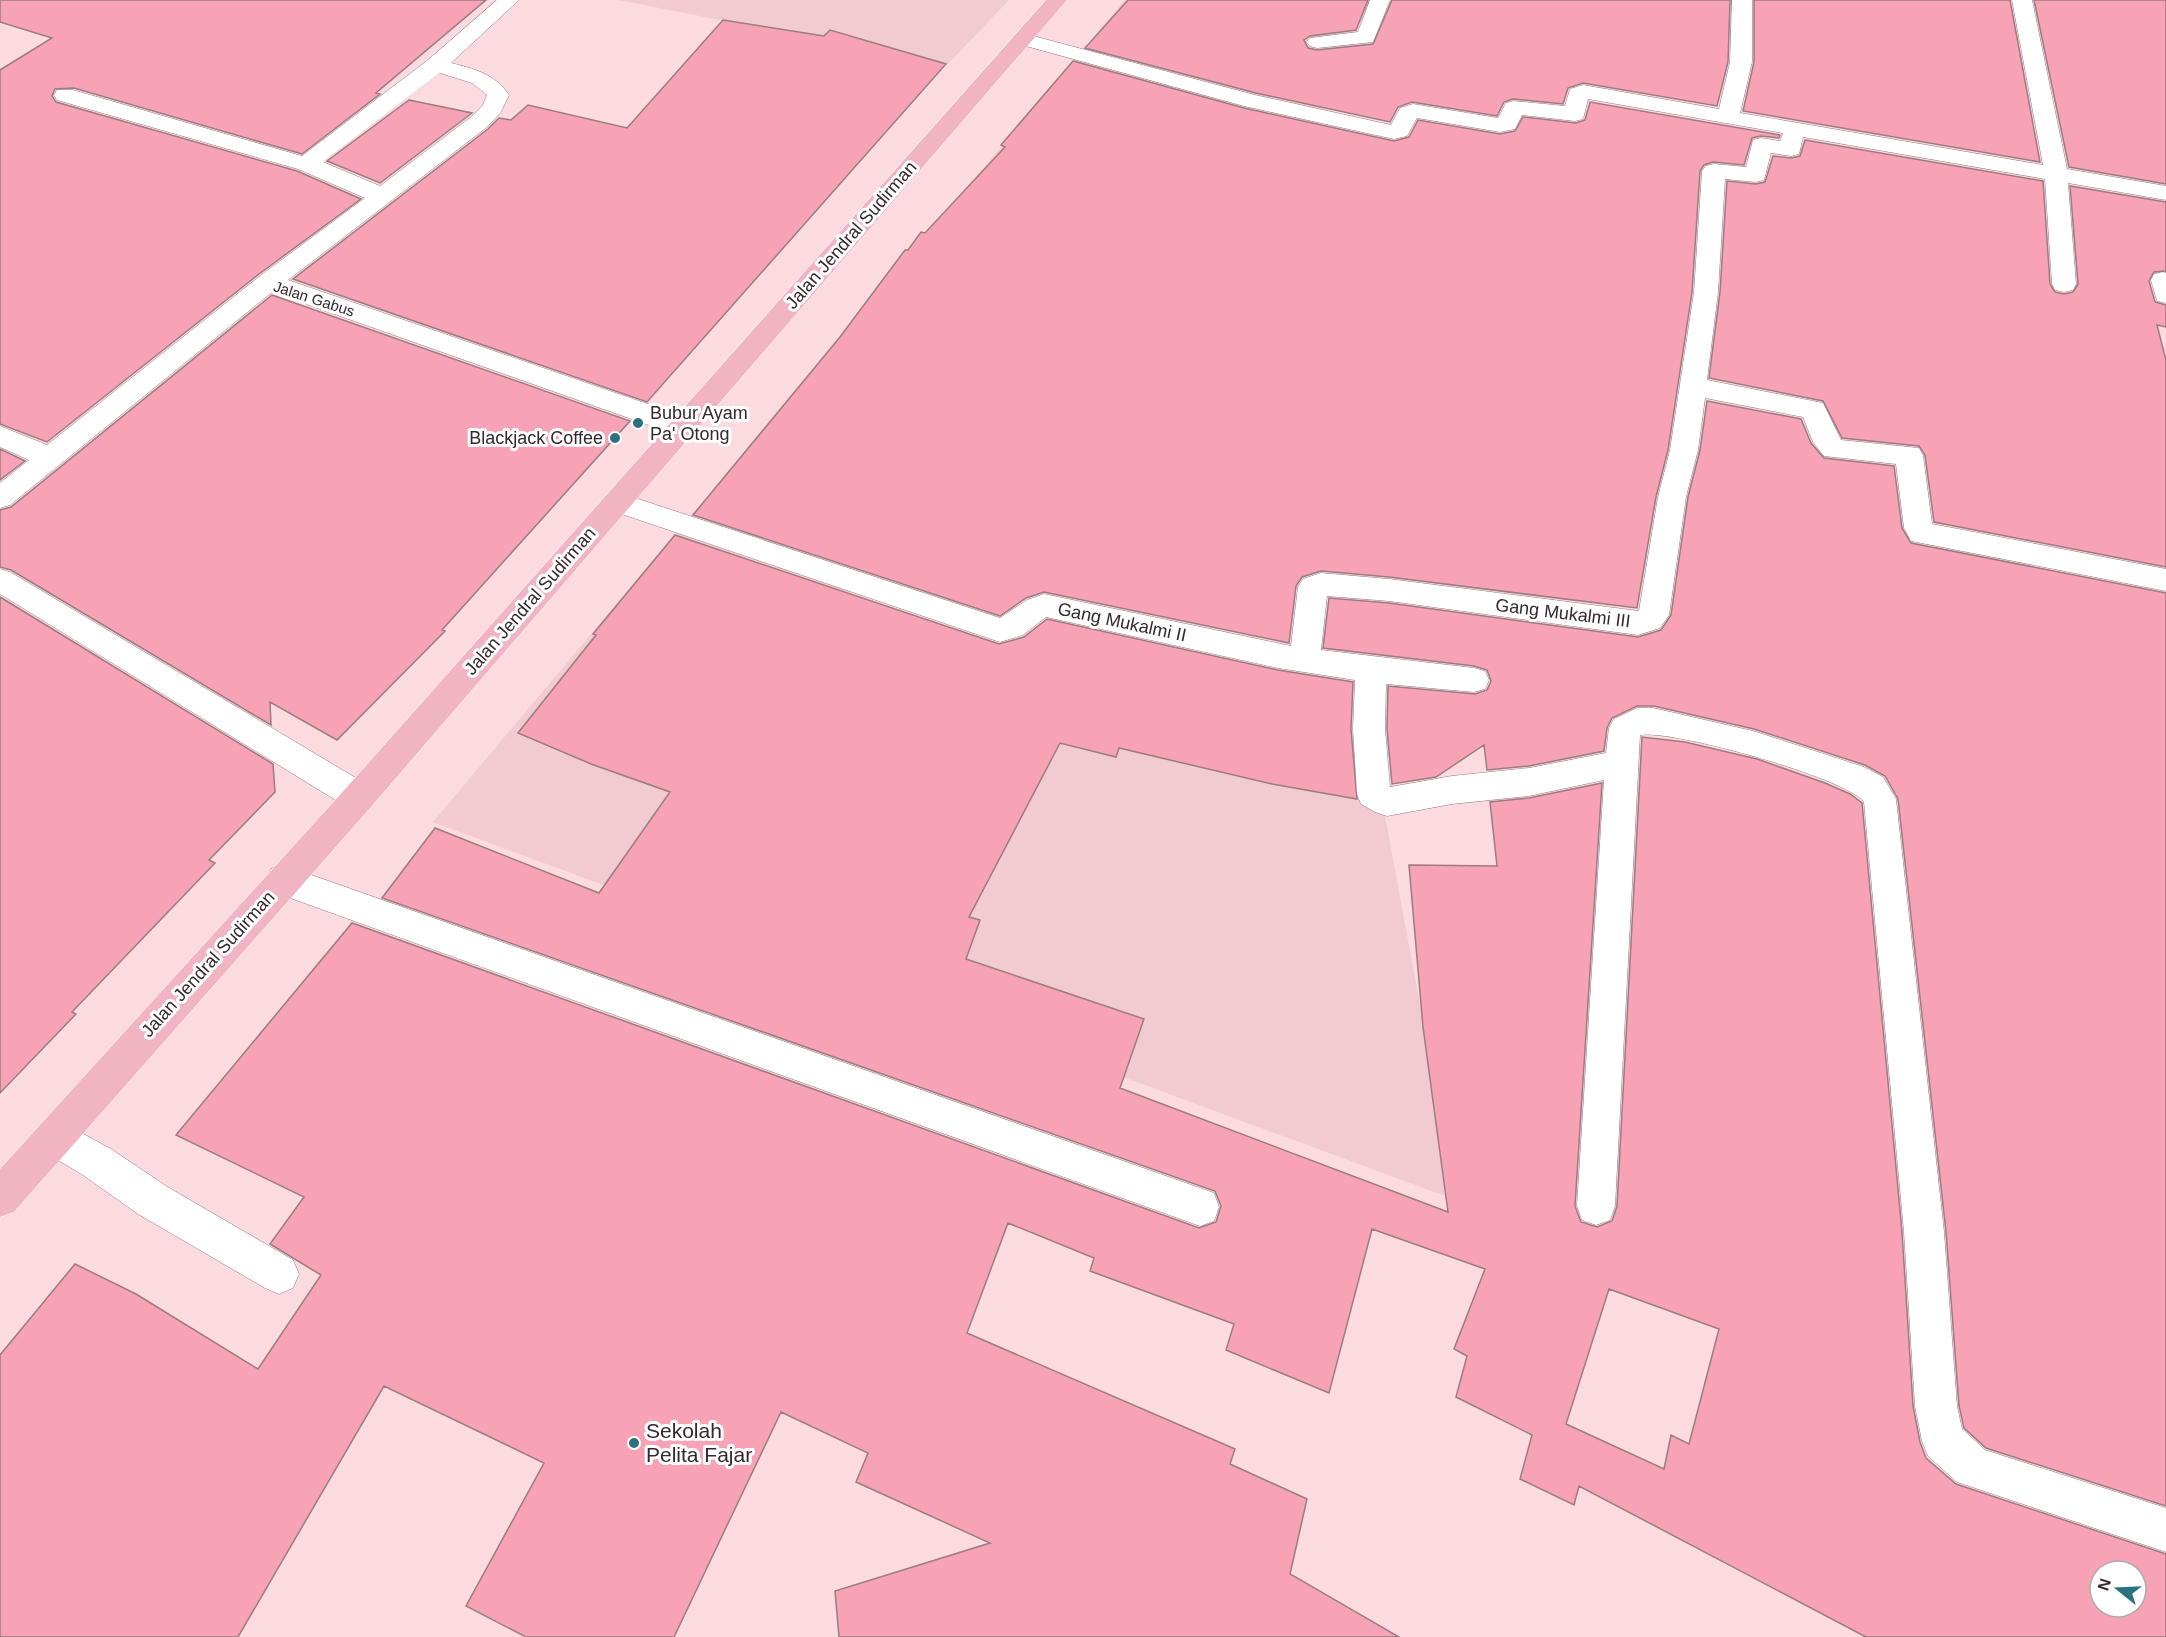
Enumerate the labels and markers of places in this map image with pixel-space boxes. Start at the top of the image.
place label: Bubur Ayam Pa' Otong [650,403,748,444]
marker: Bubur Ayam Pa' Otong [631,416,645,430]
place label: Blackjack Coffee [469,428,603,448]
marker: Blackjack Coffee [608,431,622,445]
place label: Sekolah Pelita Fajar [646,1419,752,1466]
marker: Sekolah Pelita Fajar [627,1436,641,1450]

